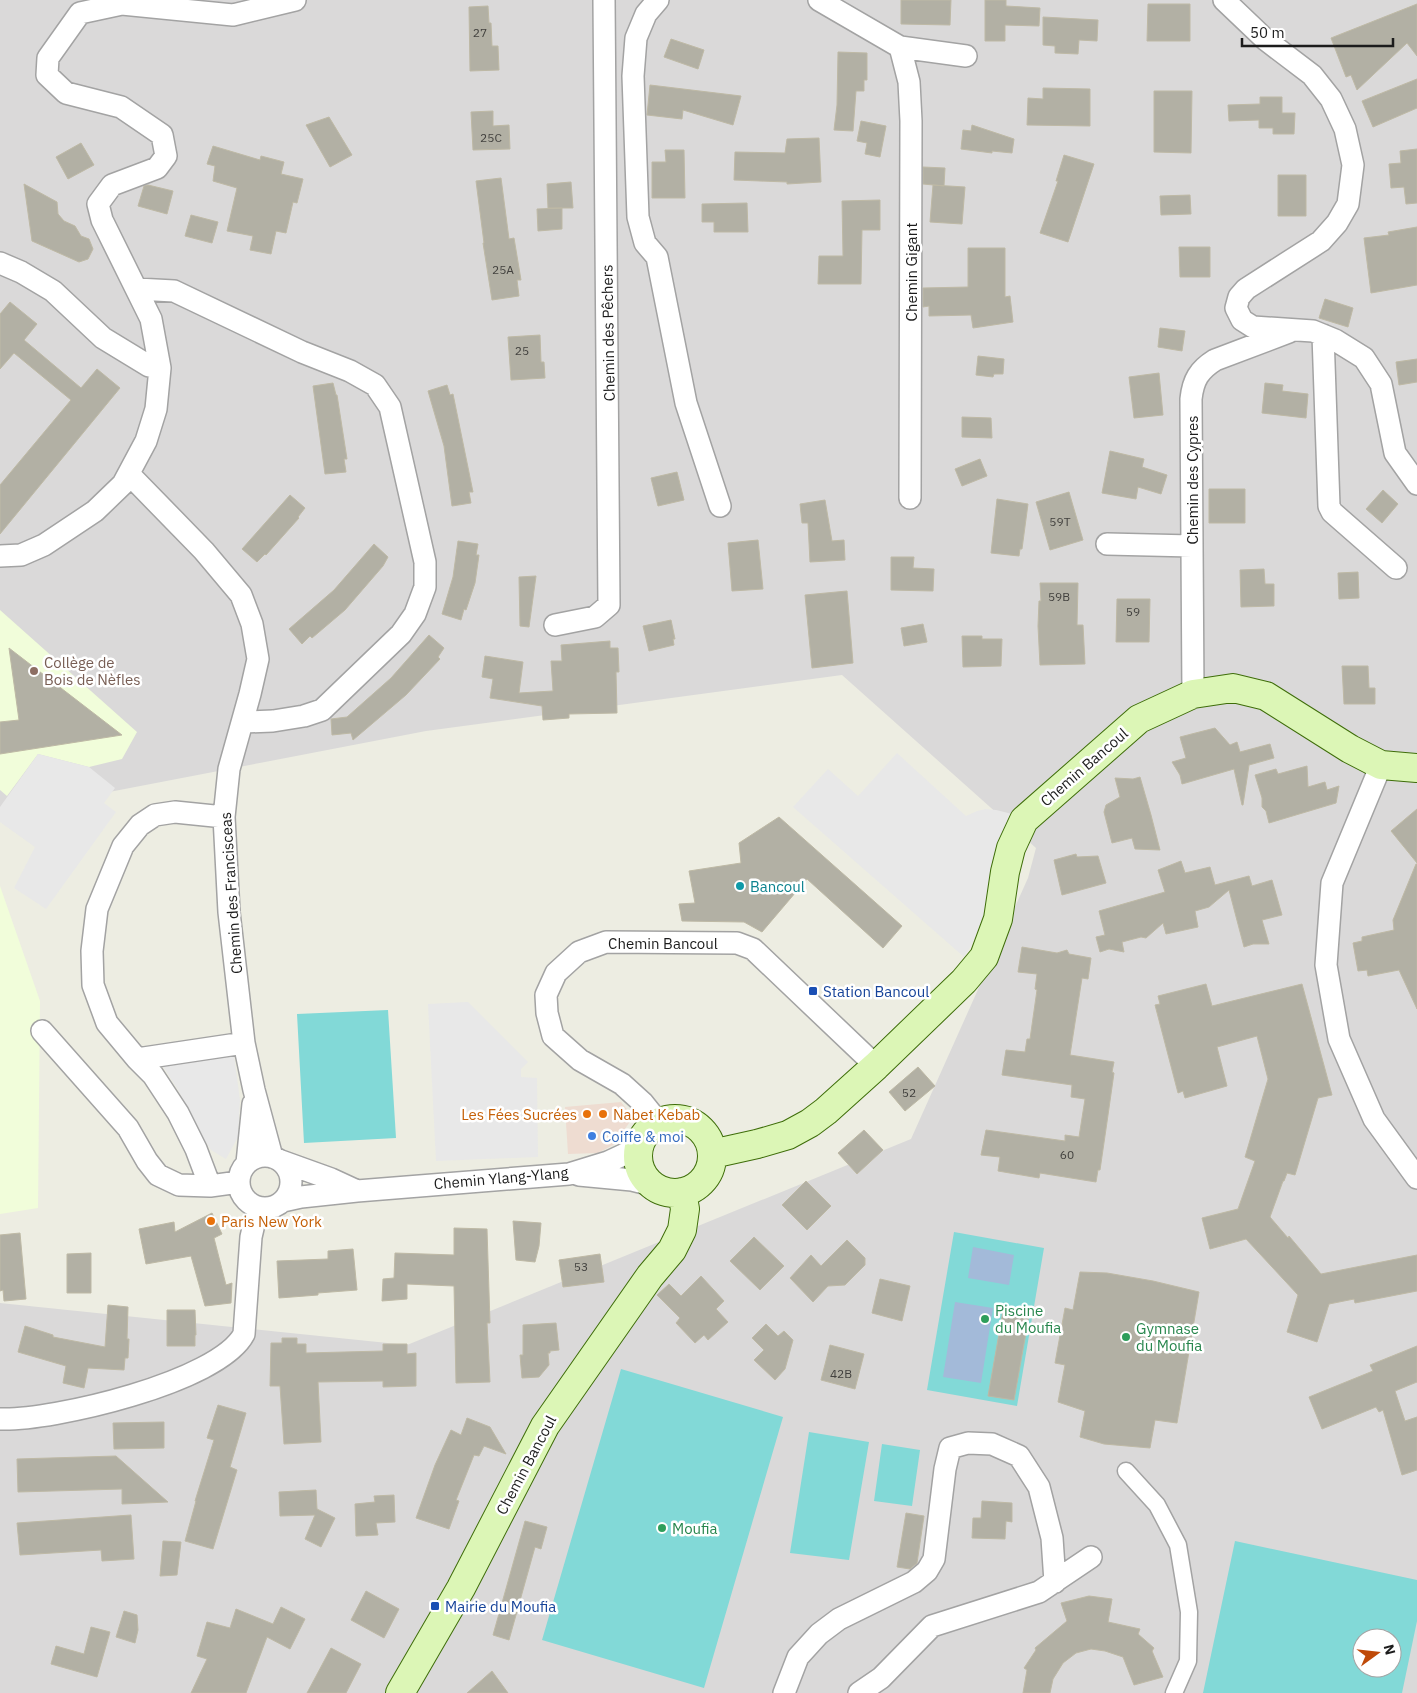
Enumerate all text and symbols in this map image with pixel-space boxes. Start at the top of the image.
scale bar [1242,15,1393,47]
text: 50 m [1250,23,1285,42]
house number: 27 [473,25,487,40]
house number: 25C [480,130,502,145]
street label: Chemin Gigant [902,223,921,321]
house number: 25A [492,262,514,277]
street label: Chemin des Pêchers [597,264,619,402]
house number: 25 [515,343,529,358]
street label: Chemin des Cypres [1183,415,1202,545]
house number: 59T [1049,514,1071,529]
house number: 59B [1048,589,1070,604]
house number: 59 [1126,604,1140,619]
place label: Collège de Bois de Nèfles [44,653,141,689]
marker: Collège de Bois de Nèfles [28,665,40,677]
street label: Chemin Bancoul [1036,724,1132,810]
street label: Chemin des Francisceas [216,811,246,975]
place label: Bancoul [750,877,805,896]
marker: Bancoul [734,880,746,892]
street label: Chemin Bancoul [608,934,718,953]
place label: Station Bancoul [823,982,929,1001]
marker: Station Bancoul [807,985,819,997]
house number: 52 [902,1085,916,1100]
place label: Les Fées Sucrées [461,1105,577,1124]
place label: Nabet Kebab [613,1105,700,1124]
marker: Les Fées Sucrées [581,1108,593,1120]
marker: Nabet Kebab [597,1108,609,1120]
place label: Coiffe & moi [602,1127,684,1146]
marker: Coiffe & moi [586,1130,598,1142]
house number: 60 [1060,1147,1074,1162]
street label: Chemin Ylang-Ylang [433,1163,569,1193]
place label: Paris New York [221,1212,322,1231]
marker: Paris New York [205,1215,217,1227]
house number: 53 [574,1259,588,1274]
place label: Piscine du Moufia [995,1301,1061,1337]
marker: Piscine du Moufia [979,1313,991,1325]
place label: Gymnase du Moufia [1136,1319,1202,1355]
marker: Gymnase du Moufia [1120,1331,1132,1343]
house number: 42B [830,1366,852,1381]
street label: Chemin Bancoul [492,1412,560,1518]
place label: Moufia [672,1519,718,1538]
marker: Moufia [656,1522,668,1534]
place label: Mairie du Moufia [445,1597,556,1616]
marker: Mairie du Moufia [429,1600,441,1612]
north arrow [1352,1628,1402,1678]
text: N [1380,1642,1400,1657]

